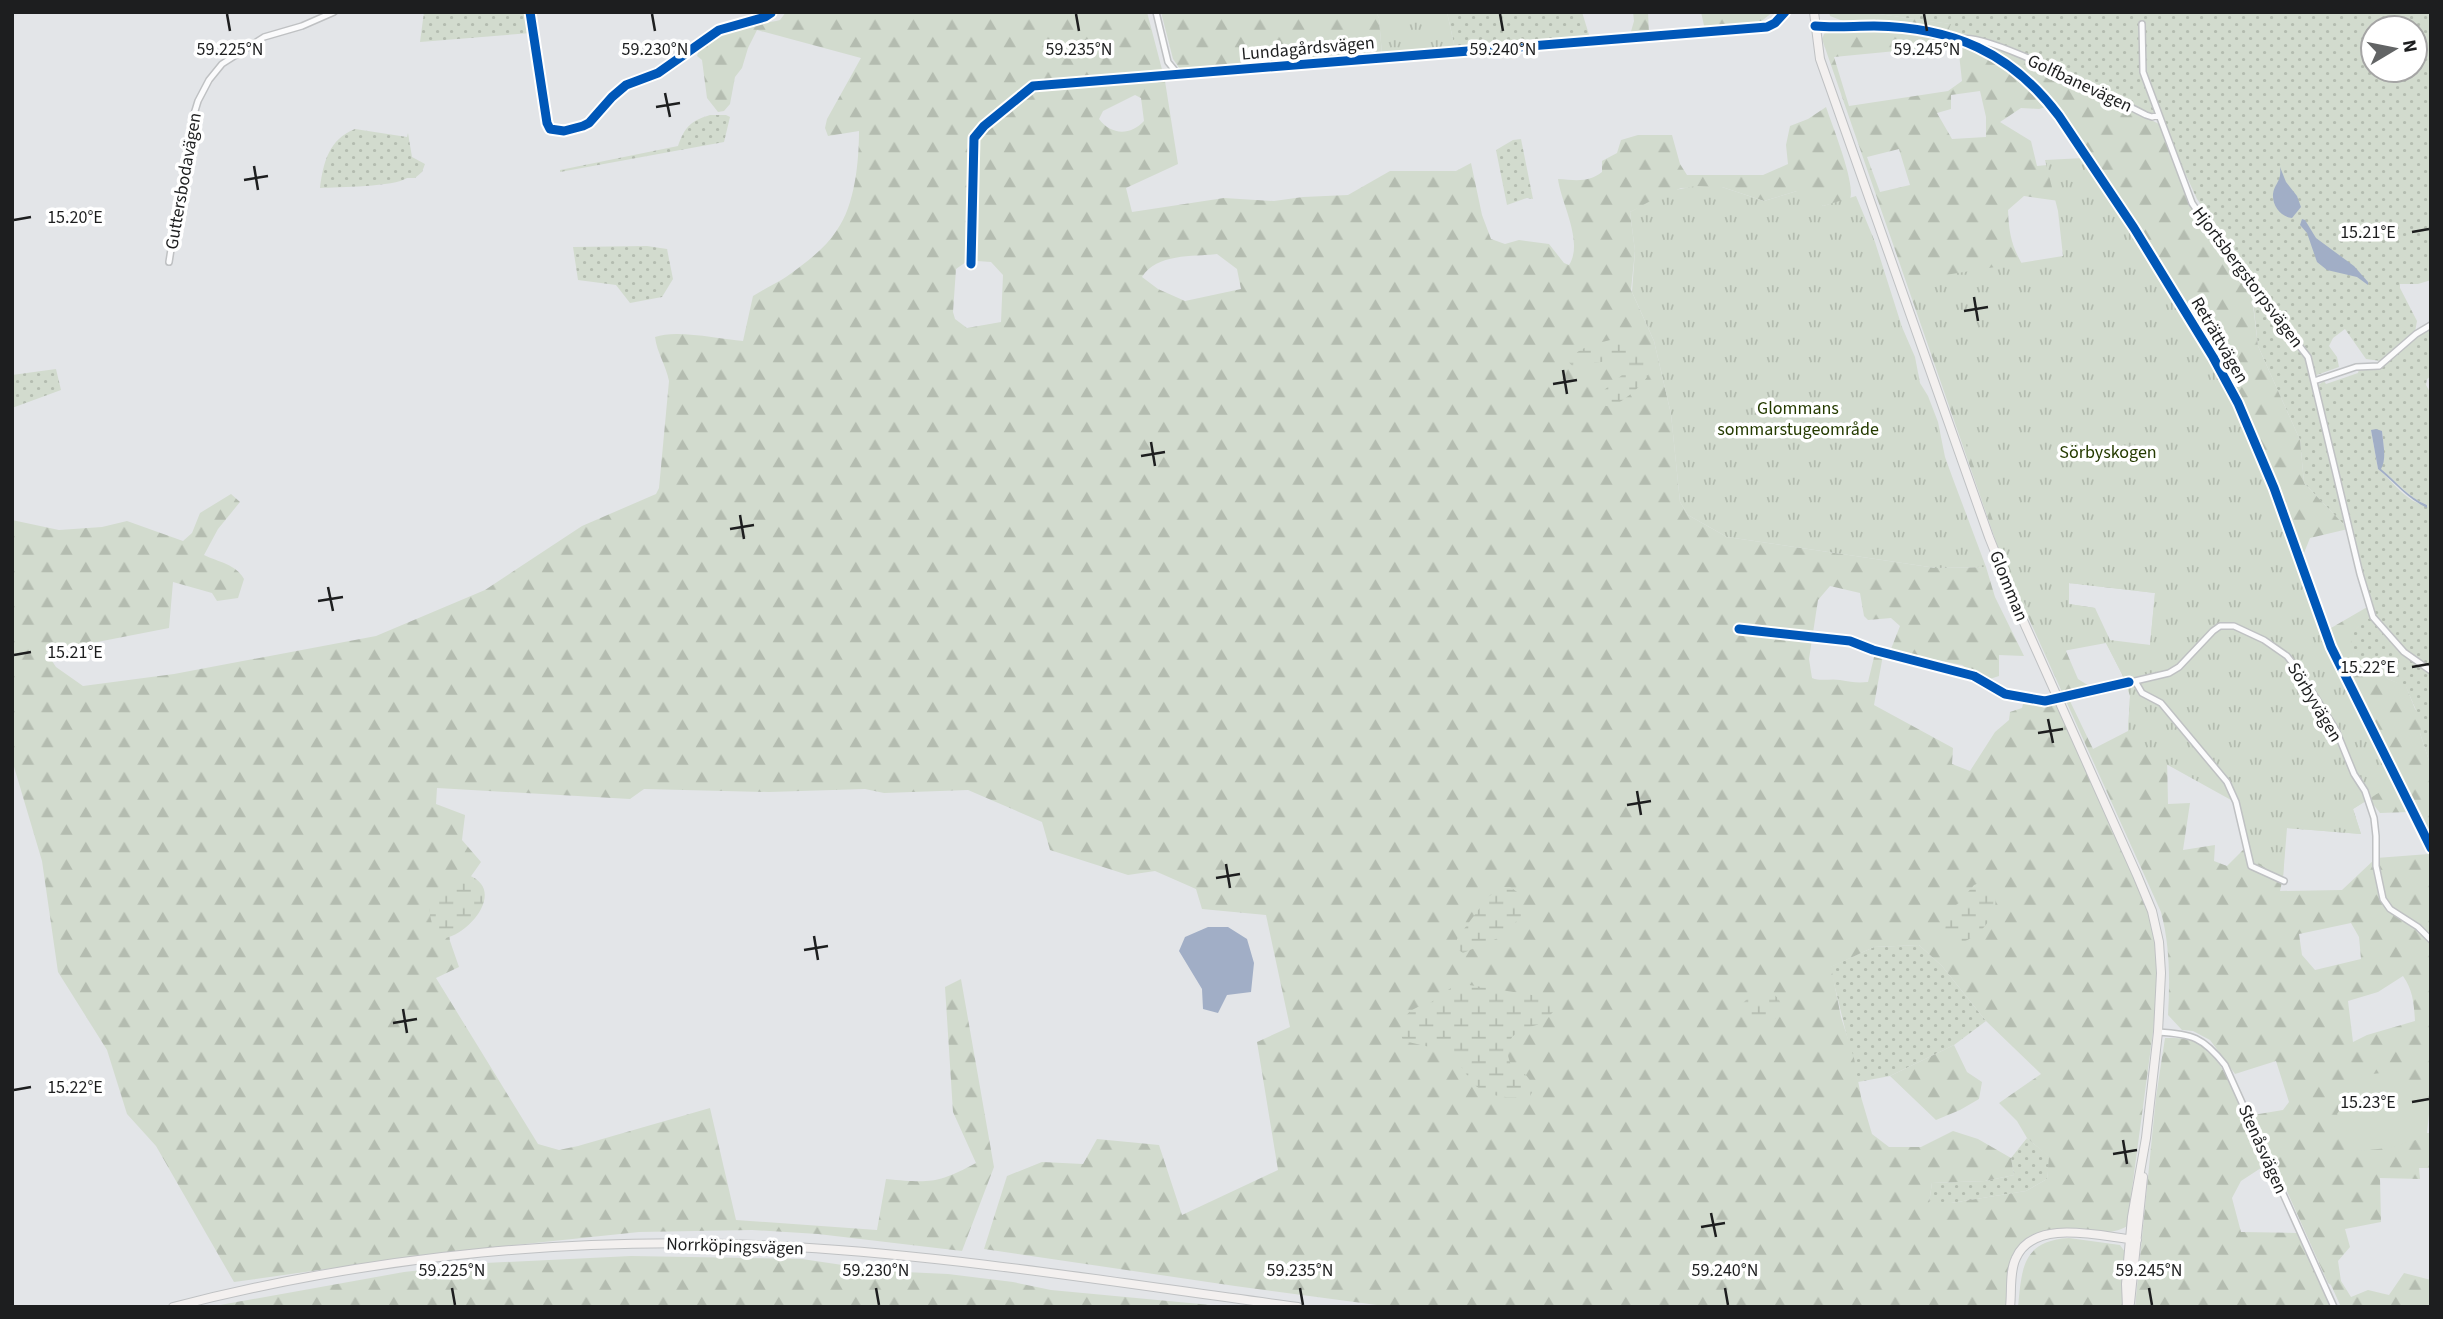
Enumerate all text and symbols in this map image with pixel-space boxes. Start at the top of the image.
north arrow [2359,14,2429,84]
street label: Lundagårdsvägen [1240,30,1376,67]
text: 59.225°N [197,37,263,62]
text: 59.230°N [622,37,688,62]
text: 59.235°N [1046,37,1112,62]
text: 59.240°N [1470,37,1536,62]
text: 59.245°N [1894,37,1960,62]
text: N [2395,38,2424,55]
street label: Golfbanevägen [2023,48,2136,119]
street label: Guttersbodavägen [159,111,208,252]
street label: Hjortsbergstorpsvägen [2186,202,2309,353]
text: 15.20°E [47,205,103,230]
text: 15.21°E [2340,220,2396,245]
street label: Reträttvägen [2185,292,2254,388]
park label: Glommans sommarstugeområde [1717,396,1879,442]
park label: Sörbyskogen [2059,440,2157,465]
street label: Glomman [1983,547,2034,625]
text: 15.21°E [47,640,103,665]
text: 15.22°E [2340,655,2396,680]
street label: Sörbyvägen [2281,658,2348,747]
text: 15.22°E [47,1075,103,1100]
text: 15.23°E [2340,1090,2396,1115]
street label: Stenåsvägen [2232,1101,2293,1198]
street label: Norrköpingsvägen [666,1232,804,1261]
text: 59.225°N [419,1258,485,1283]
text: 59.230°N [843,1258,909,1283]
text: 59.235°N [1267,1258,1333,1283]
text: 59.240°N [1692,1258,1758,1283]
text: 59.245°N [2116,1258,2182,1283]

